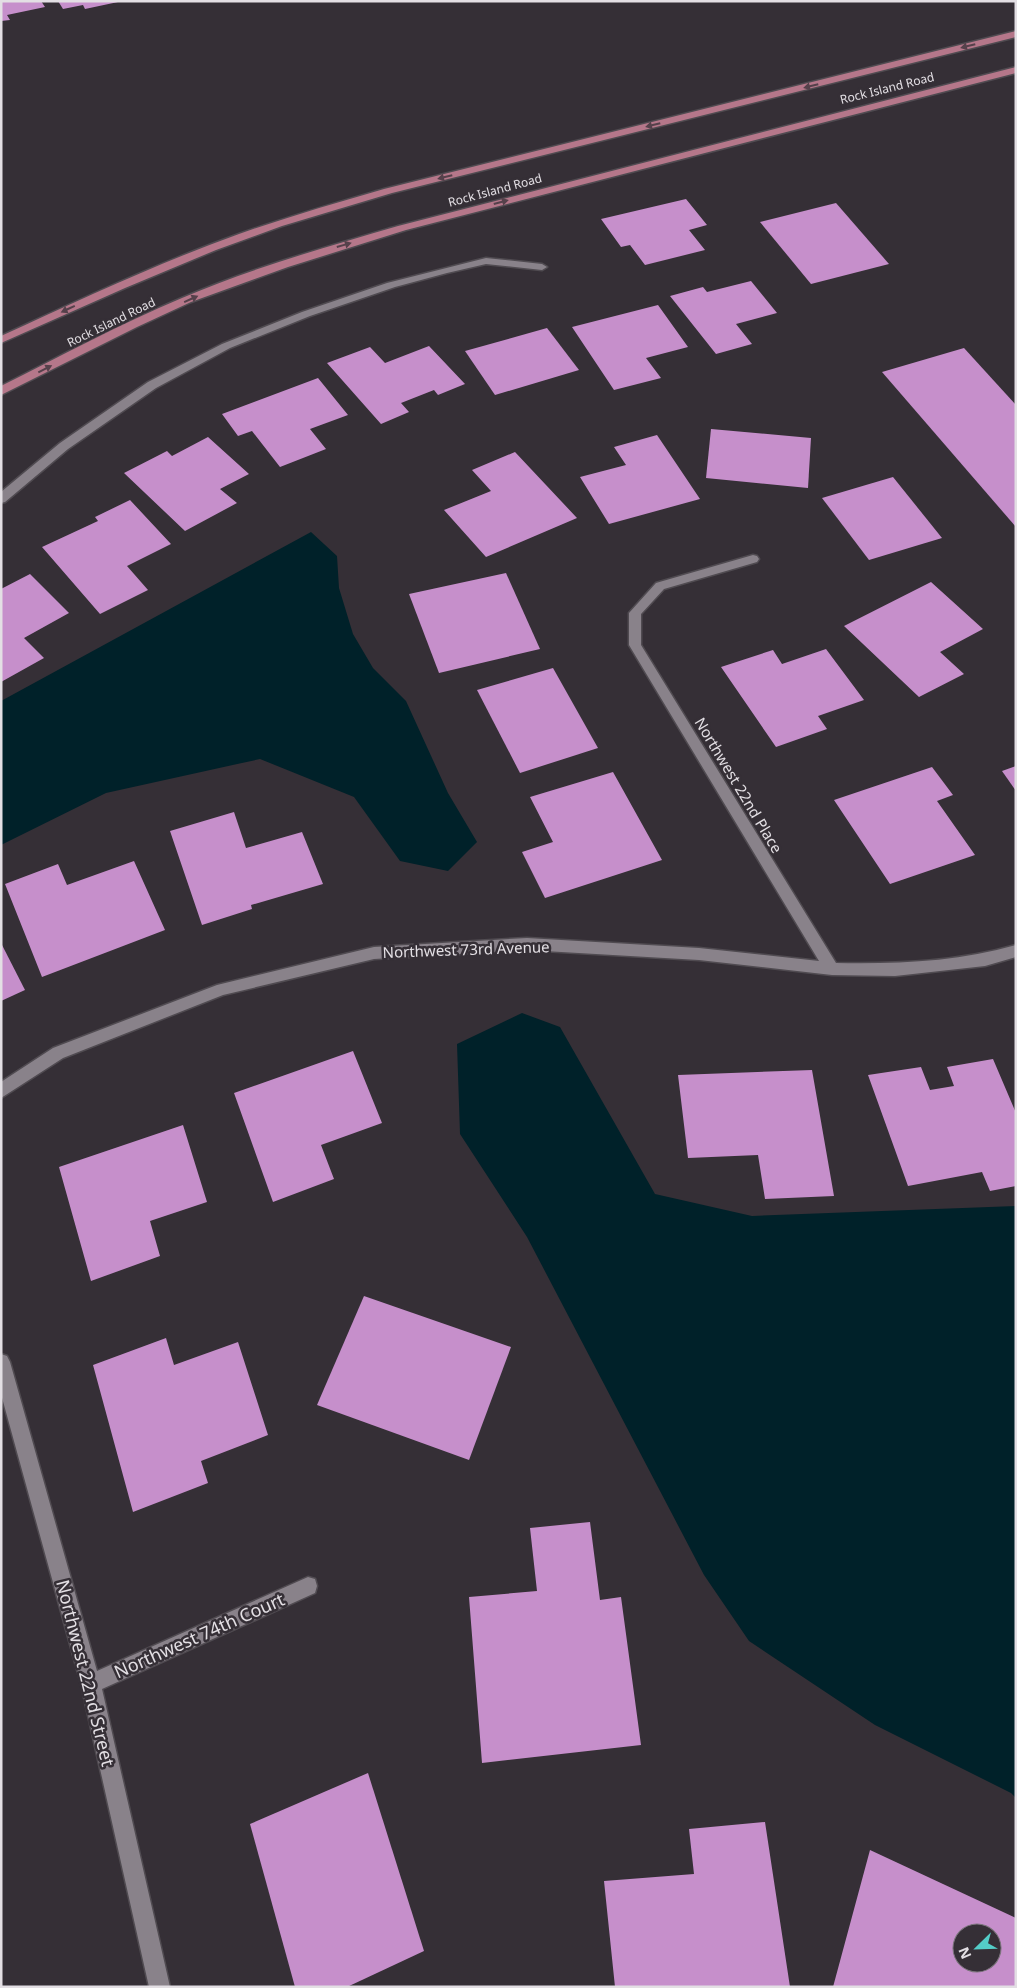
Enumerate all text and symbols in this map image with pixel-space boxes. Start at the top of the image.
one-way arrow [961,43,976,51]
street label: Rock Island Road [838,68,936,108]
one-way arrow [803,82,818,90]
one-way arrow [646,122,661,130]
street label: Rock Island Road [446,169,544,211]
one-way arrow [437,174,452,182]
one-way arrow [494,198,509,206]
one-way arrow [337,240,352,248]
street label: Rock Island Road [64,293,158,351]
one-way arrow [184,295,198,303]
one-way arrow [61,306,75,314]
one-way arrow [37,365,52,373]
street label: Northwest 22nd Place [691,714,787,856]
street label: Northwest 73rd Avenue [382,936,550,962]
street label: Northwest 22nd Street [51,1577,121,1769]
street label: Northwest 74th Court [110,1586,288,1683]
north arrow [952,1923,1002,1973]
text: N [954,1944,976,1962]

